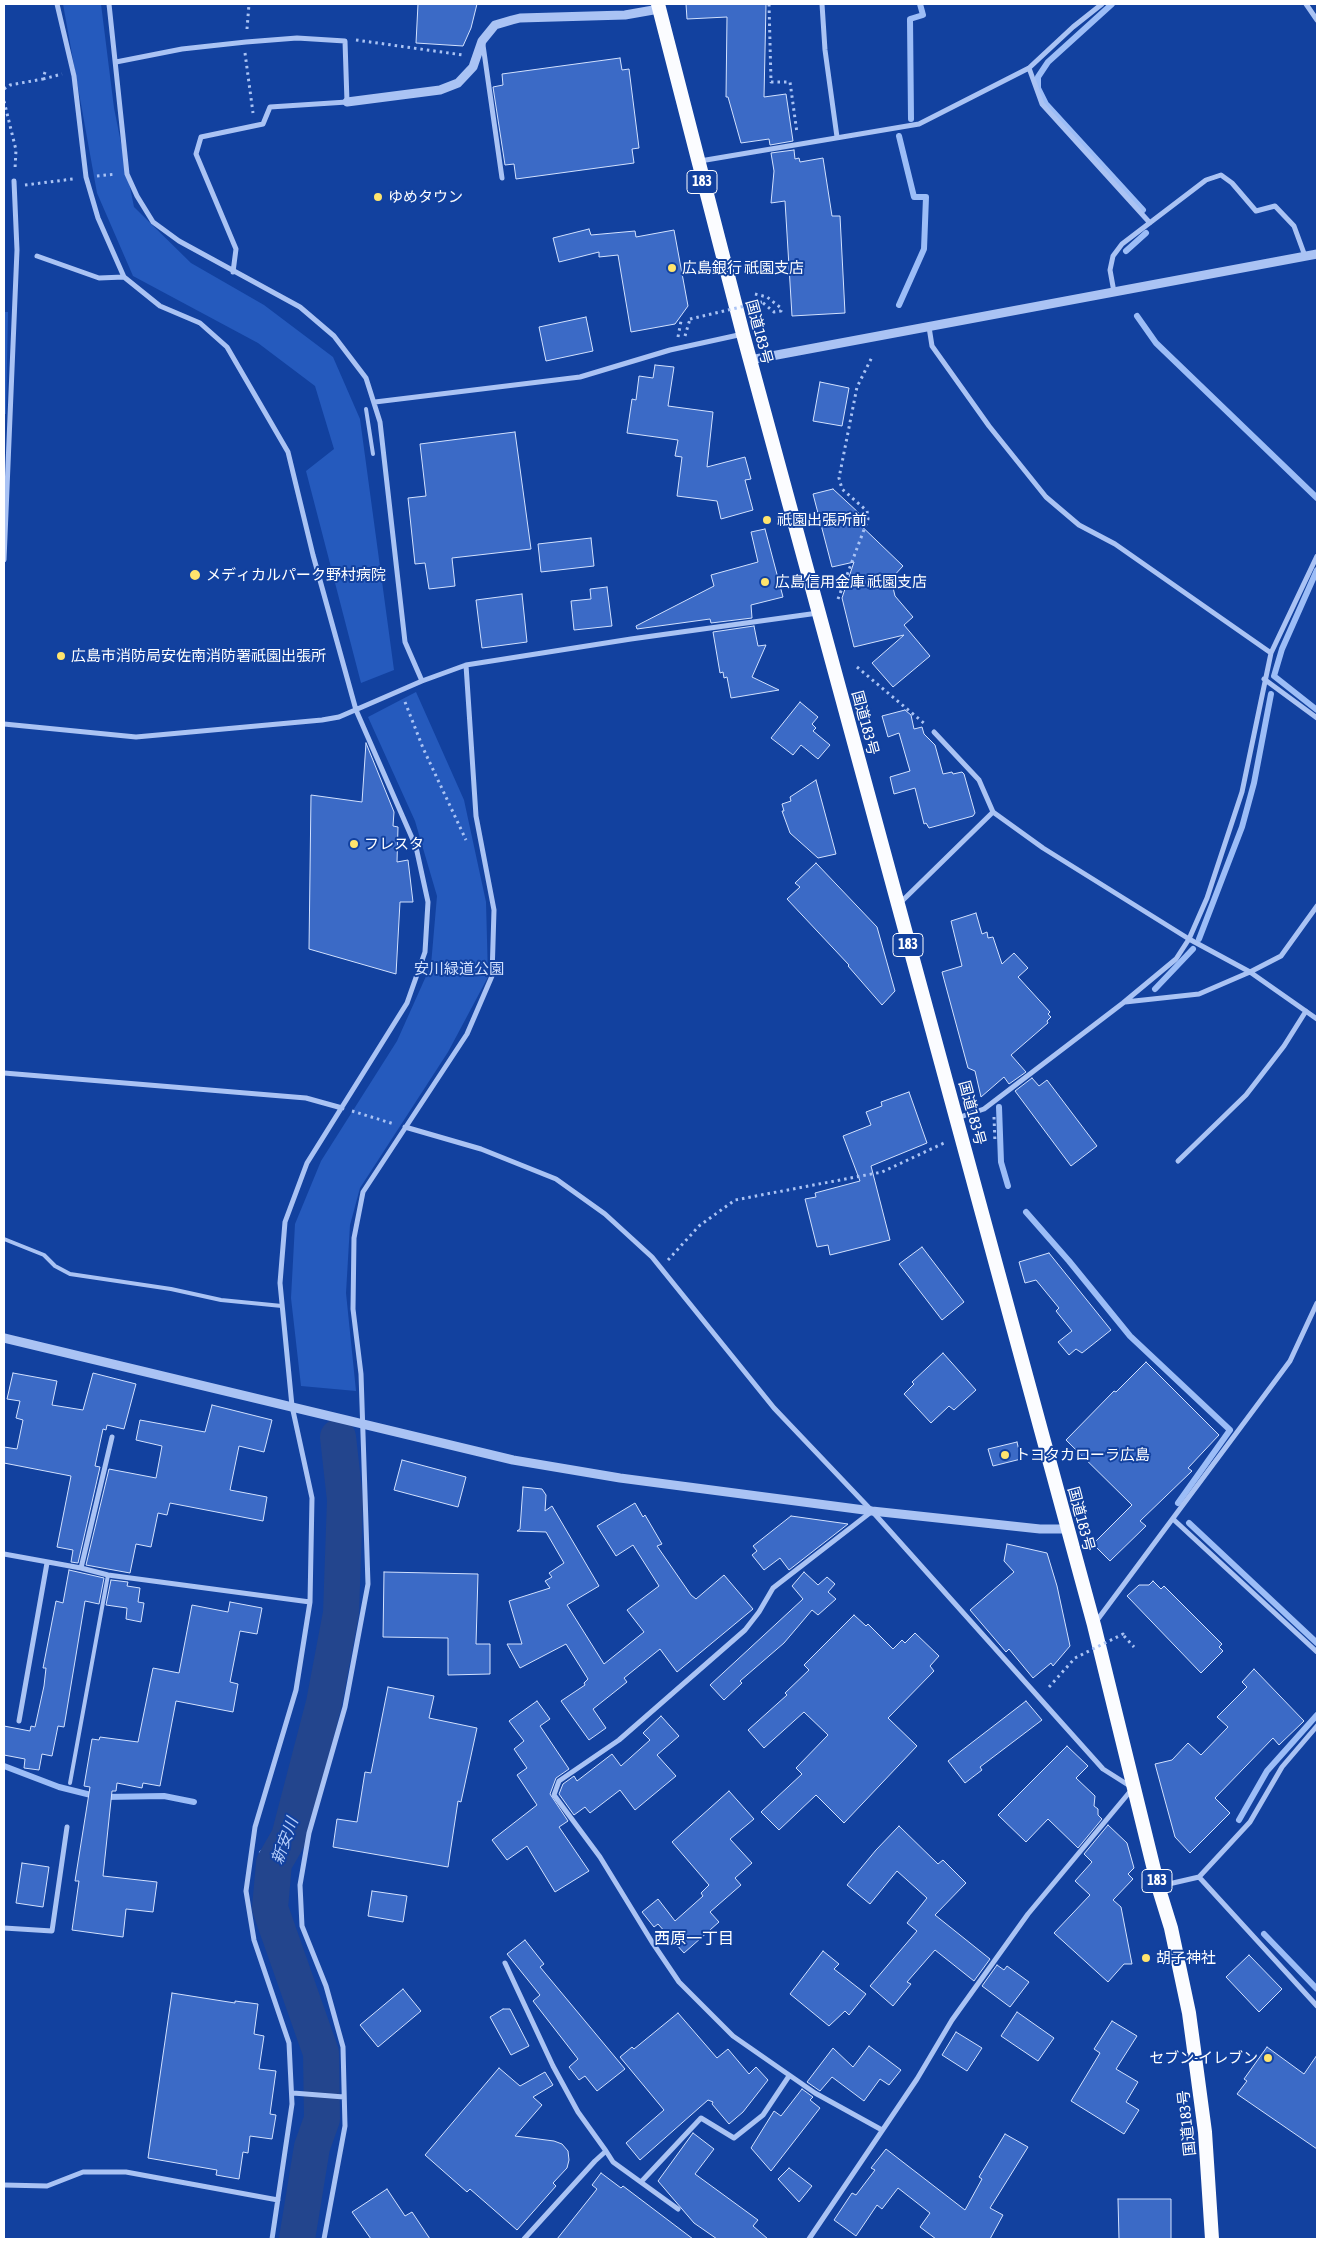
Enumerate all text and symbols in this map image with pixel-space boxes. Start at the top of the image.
road number: 183 [687,170,717,193]
place label: ゆめタウン [388,188,463,206]
marker: ゆめタウン [372,191,384,203]
place label: 広島銀行 祇園支店 [682,259,804,277]
marker: 広島銀行 祇園支店 [666,262,678,274]
street label: 国道183号 [742,298,776,366]
place label: 祇園出張所前 [777,511,867,529]
marker: 祇園出張所前 [761,514,773,526]
place label: メディカルパーク野村病院 [206,566,386,584]
marker: メディカルパーク野村病院 [188,568,202,582]
place label: 広島信用金庫 祇園支店 [775,573,927,591]
marker: 広島信用金庫 祇園支店 [759,576,771,588]
place label: 広島市消防局安佐南消防署祇園出張所 [71,647,326,665]
marker: 広島市消防局安佐南消防署祇園出張所 [55,650,67,662]
street label: 国道183号 [848,689,882,757]
place label: フレスタ [364,835,424,853]
marker: フレスタ [348,838,360,850]
road number: 183 [893,934,923,956]
park label: 安川緑道公園 [414,960,504,978]
street label: 国道183号 [955,1079,989,1147]
place label: トヨタカローラ広島 [1015,1446,1150,1464]
marker: トヨタカローラ広島 [999,1449,1011,1461]
street label: 国道183号 [1064,1485,1098,1553]
water label: 新安川 [268,1815,302,1867]
road number: 183 [1142,1870,1172,1892]
district label: 西原一丁目 [654,1929,734,1949]
place label: 胡子神社 [1156,1949,1216,1967]
marker: 胡子神社 [1140,1952,1152,1964]
place label: セブン-イレブン [1149,2049,1258,2067]
marker: セブン-イレブン [1262,2052,1274,2064]
street label: 国道183号 [1175,2089,1199,2157]

